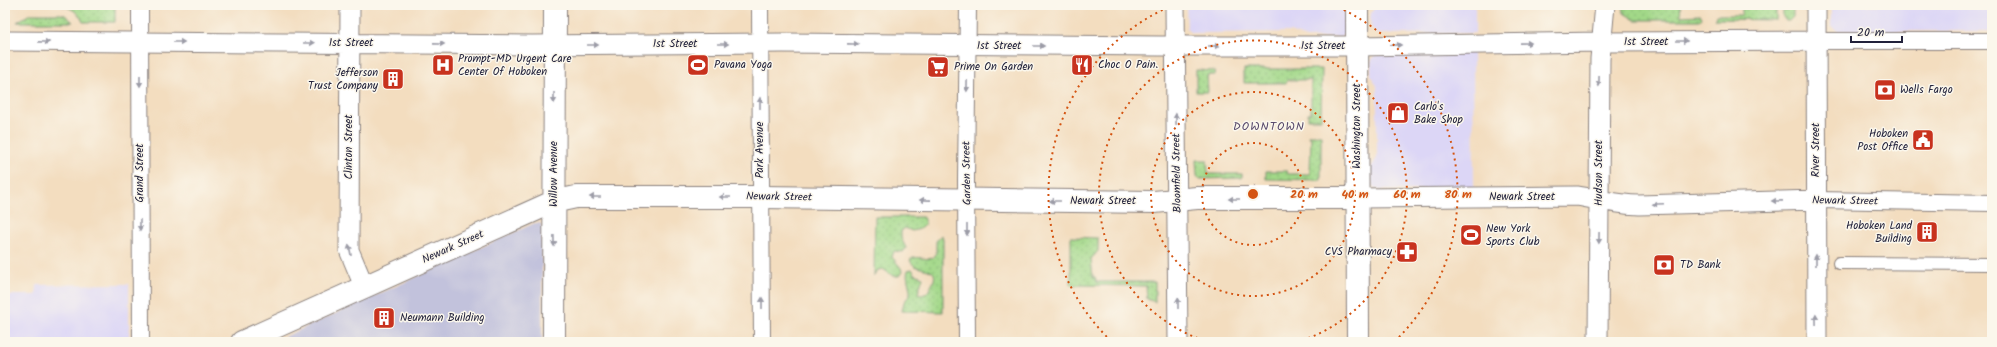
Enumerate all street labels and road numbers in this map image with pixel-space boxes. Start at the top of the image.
street label: 1st Street [1624,33,1669,51]
street label: 1st Street [329,34,374,52]
street label: 1st Street [653,35,698,53]
street label: 1st Street [977,37,1022,55]
street label: 1st Street [1301,37,1346,55]
street label: Washington Street [1348,83,1366,169]
street label: Clinton Street [340,114,358,180]
street label: Park Avenue [751,122,769,178]
street label: River Street [1807,122,1825,177]
street label: Bloomfield Street [1167,132,1187,213]
street label: Hudson Street [1590,139,1608,206]
street label: Garden Street [957,140,977,205]
street label: Willow Avenue [545,141,563,207]
street label: Grand Street [131,143,149,203]
street label: Newark Street [746,187,813,207]
street label: Newark Street [1489,188,1556,206]
street label: Newark Street [1812,191,1879,211]
street label: Newark Street [1070,192,1137,210]
street label: Newark Street [419,225,488,269]

